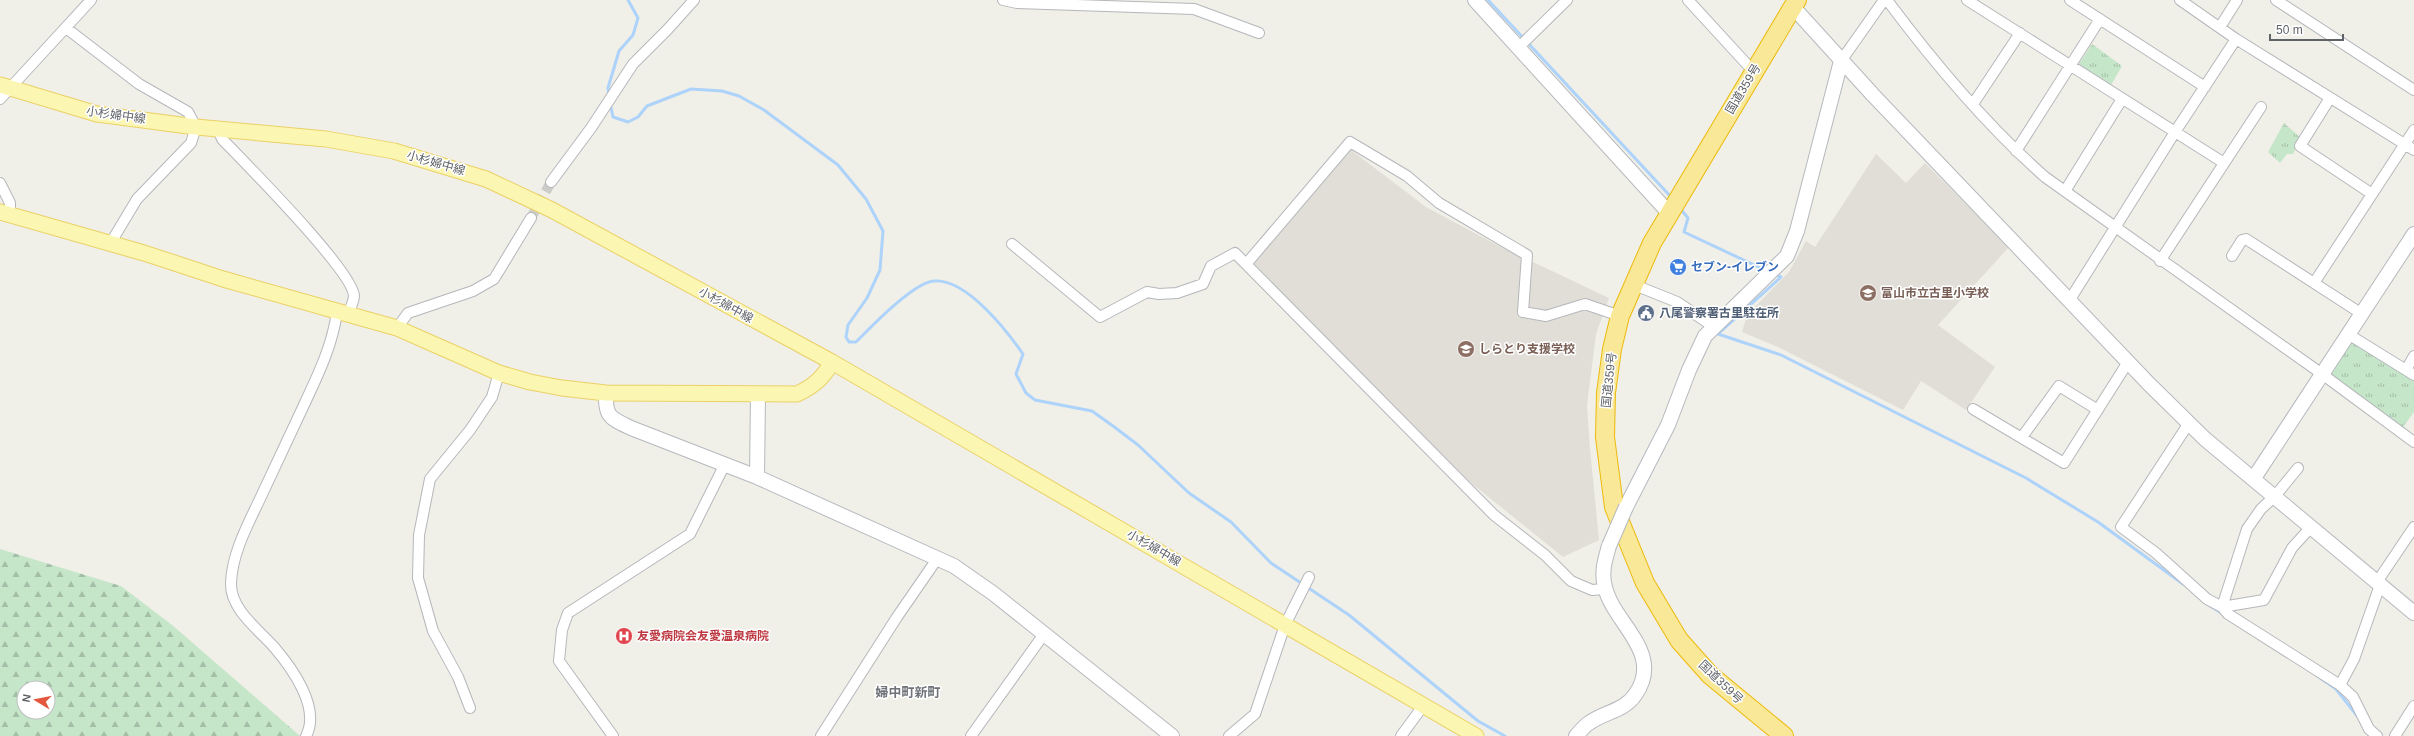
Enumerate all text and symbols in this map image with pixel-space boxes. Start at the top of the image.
scale bar [2270,16,2343,42]
text: 50 m [2276,23,2303,37]
street label: 国道359号 [1723,61,1763,117]
street label: 小杉婦中線 [85,104,147,126]
street label: 小杉婦中線 [405,148,467,178]
supermarket icon: セブン-イレブン [1668,257,1688,277]
place label: セブン-イレブン [1691,260,1779,274]
school or university icon: 富山市立古里小学校 [1858,283,1878,303]
street label: 小杉婦中線 [696,284,756,326]
place label: 富山市立古里小学校 [1881,286,1989,300]
public building icon: 八尾警察署古里駐在所 [1636,303,1656,323]
place label: 八尾警察署古里駐在所 [1659,306,1779,320]
school or university icon: しらとり支援学校 [1456,339,1476,359]
place label: しらとり支援学校 [1479,342,1575,356]
street label: 国道359号 [1599,351,1619,409]
street label: 小杉婦中線 [1125,527,1183,569]
hospital icon: 友愛病院会友愛温泉病院 [614,626,634,646]
place label: 友愛病院会友愛温泉病院 [637,629,769,643]
street label: 国道359号 [1696,658,1746,706]
north arrow [16,680,56,720]
district label: 婦中町新町 [875,685,941,700]
text: N [20,693,33,703]

